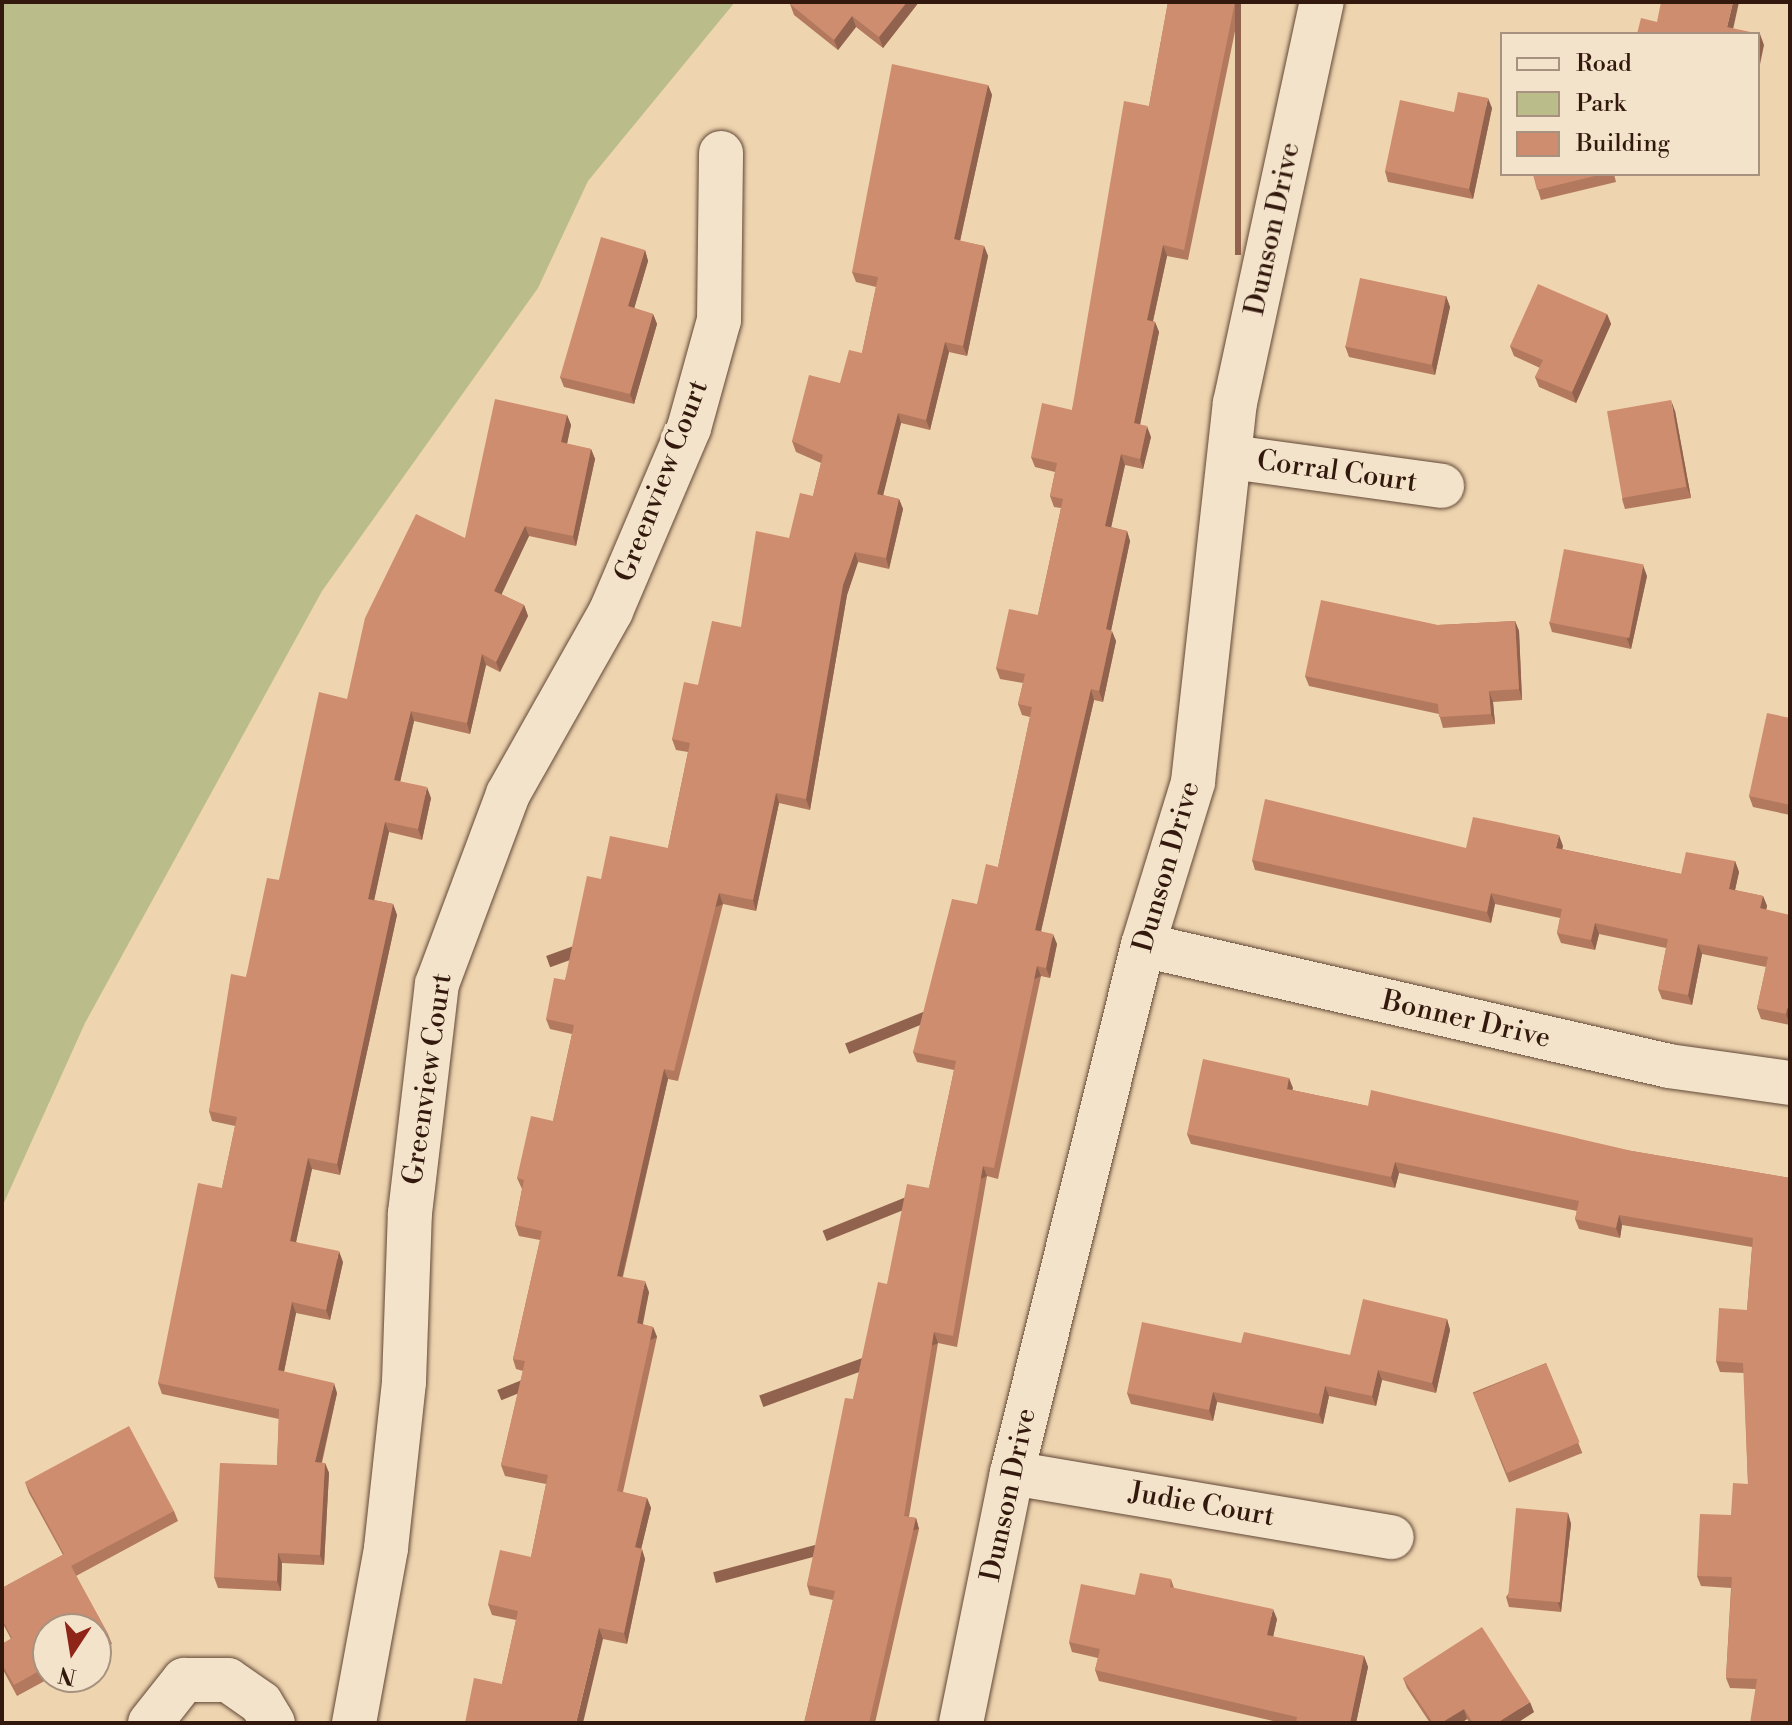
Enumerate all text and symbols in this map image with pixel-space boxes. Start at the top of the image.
legend [1500,32,1760,176]
text: Road [1576,49,1632,79]
text: Park [1576,89,1626,119]
text: Building [1576,129,1670,159]
street label: Dunson Drive [1238,139,1308,319]
street label: Greenview Court [608,375,716,587]
street label: Corral Court [1255,444,1419,500]
street label: Dunson Drive [1127,778,1207,956]
street label: Greenview Court [397,971,459,1187]
street label: Bonner Drive [1378,984,1554,1056]
street label: Dunson Drive [974,1405,1044,1585]
street label: Judie Court [1127,1476,1277,1534]
north arrow [32,1613,112,1693]
text: N [56,1660,79,1690]

